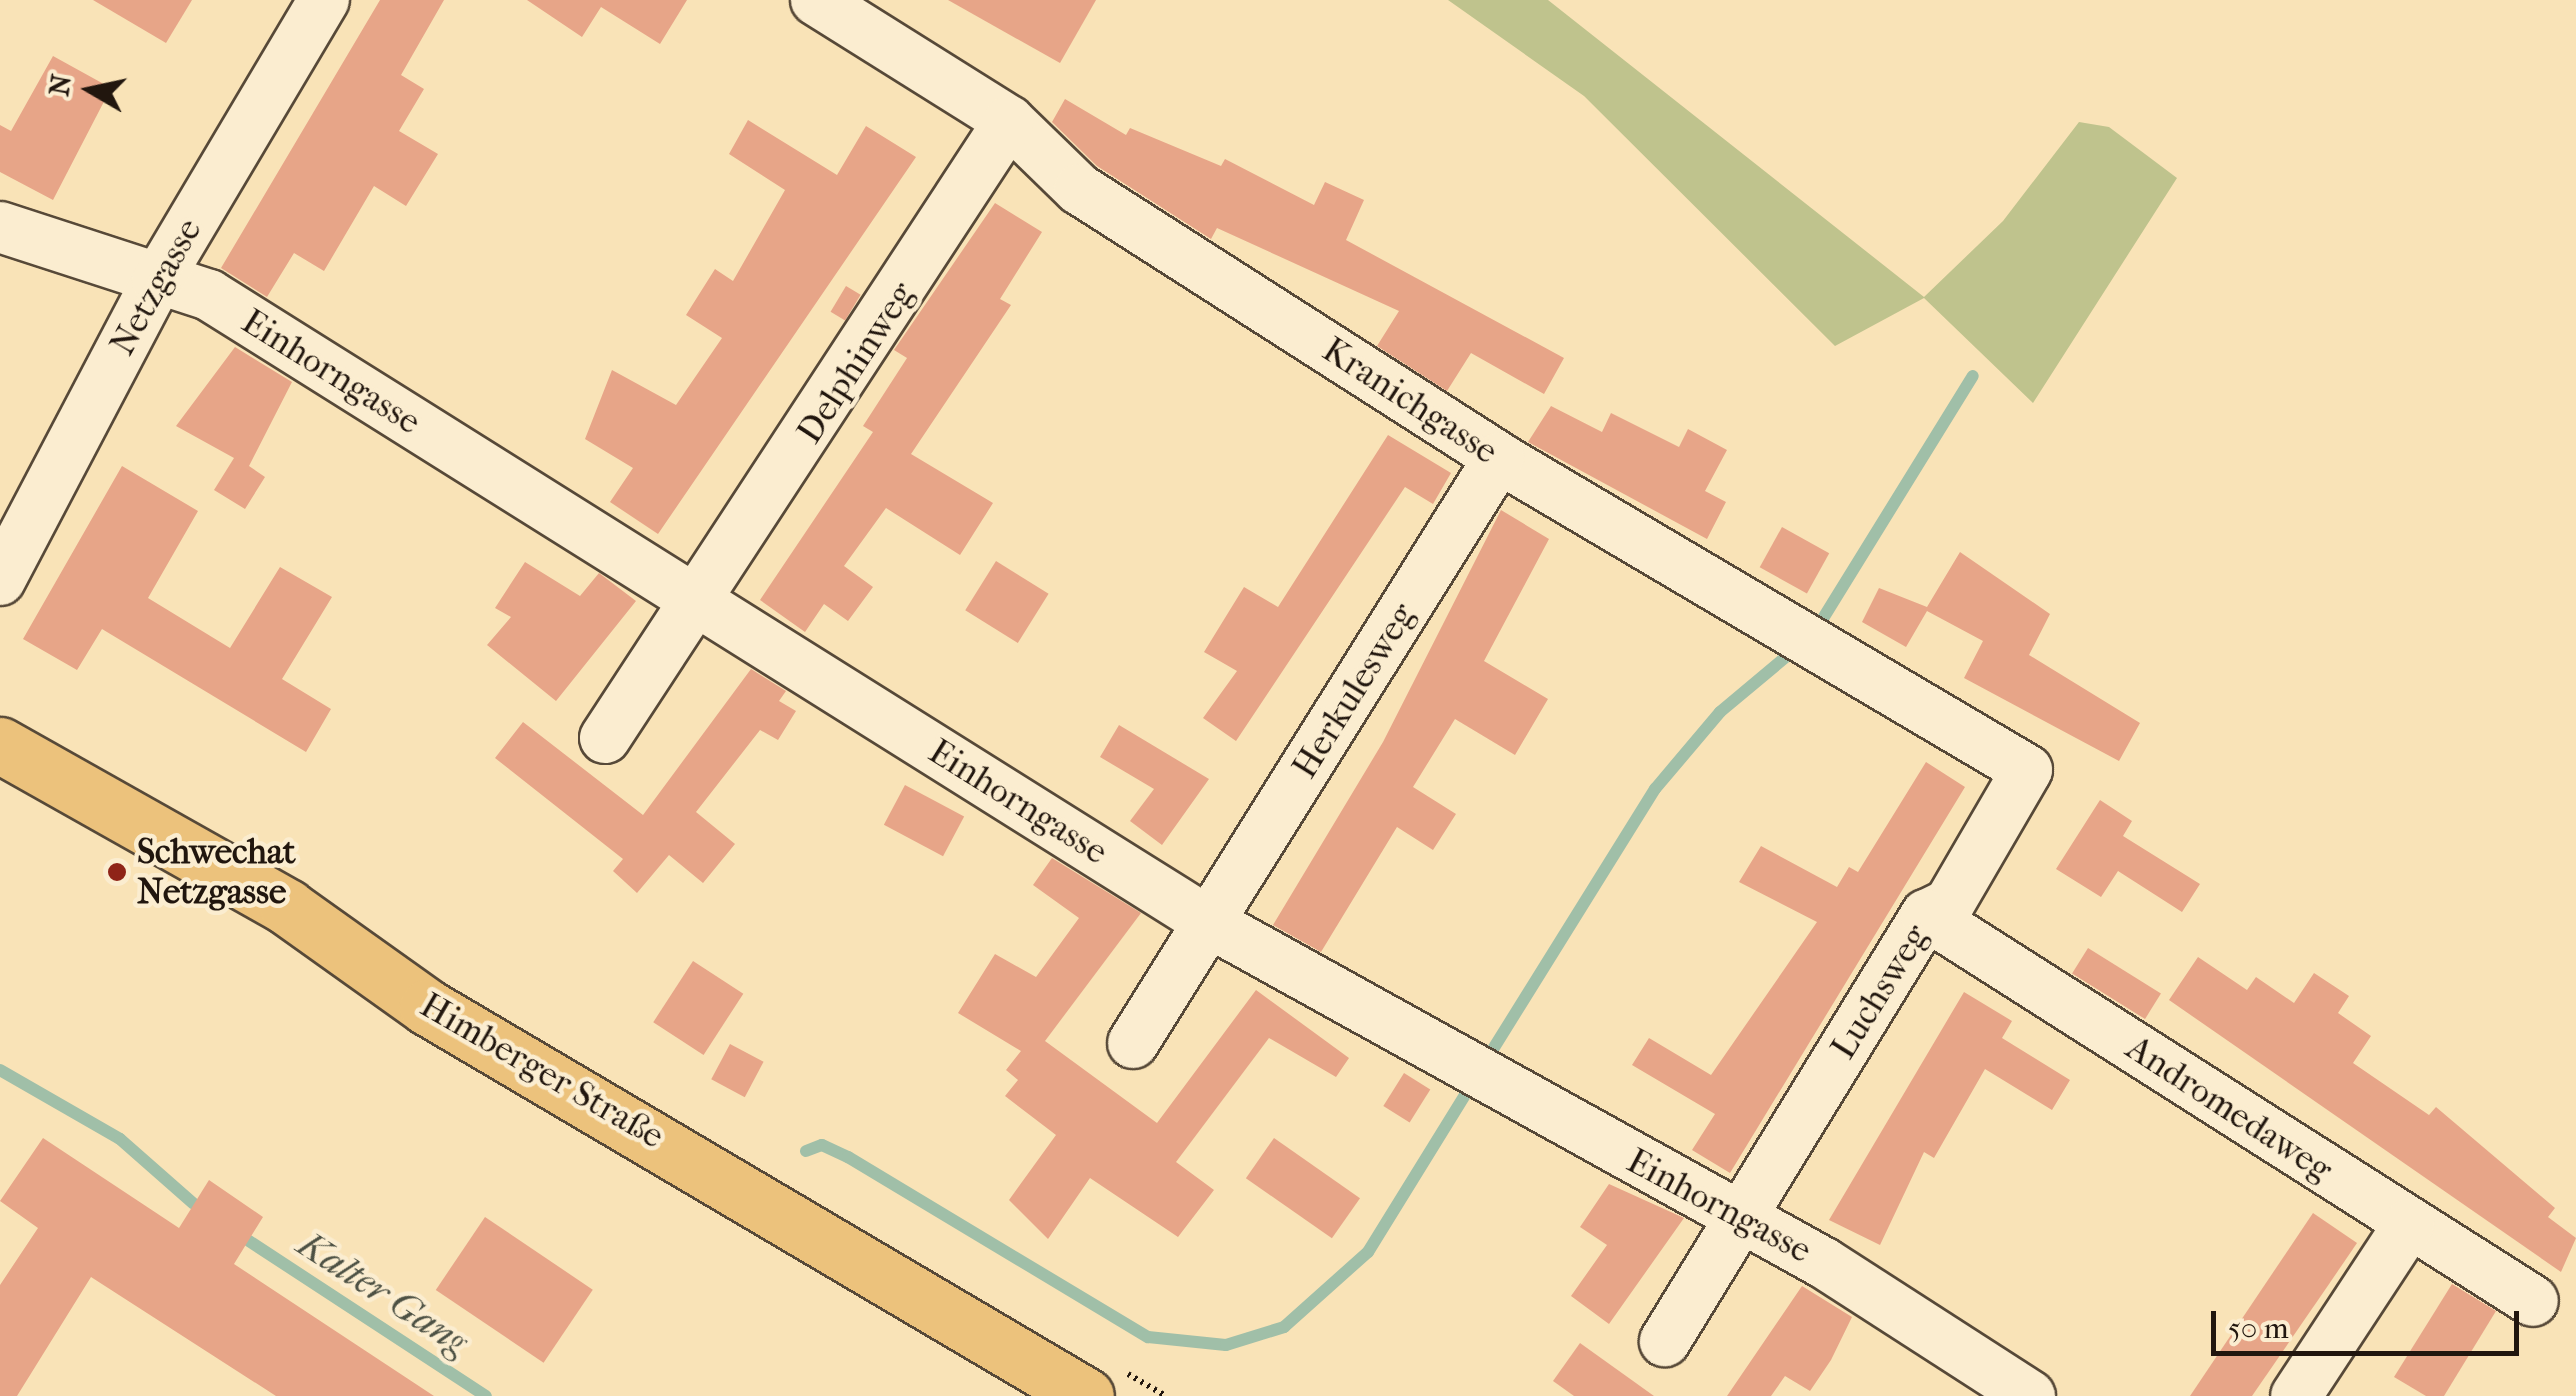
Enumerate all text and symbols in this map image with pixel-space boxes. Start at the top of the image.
north arrow [40,40,140,140]
text: N [42,72,78,98]
street label: Netzgasse [101,212,211,362]
street label: Delphinweg [788,275,924,451]
street label: Einhorngasse [234,301,428,443]
street label: Kranichgasse [1315,329,1505,473]
street label: Herkulesweg [1284,596,1424,786]
street label: Einhorngasse [921,731,1115,873]
place label: Schwechat Netzgasse [137,831,296,913]
marker: Schwechat Netzgasse [106,861,128,883]
street label: Luchsweg [1822,917,1938,1067]
street label: Himberger Straße [413,984,671,1158]
street label: Andromedaweg [2118,1027,2340,1191]
street label: Einhorngasse [1620,1140,1818,1272]
water label: Kalter Gang [290,1221,476,1365]
scale bar [2216,1291,2524,1353]
text: 50 m [2228,1311,2289,1346]

